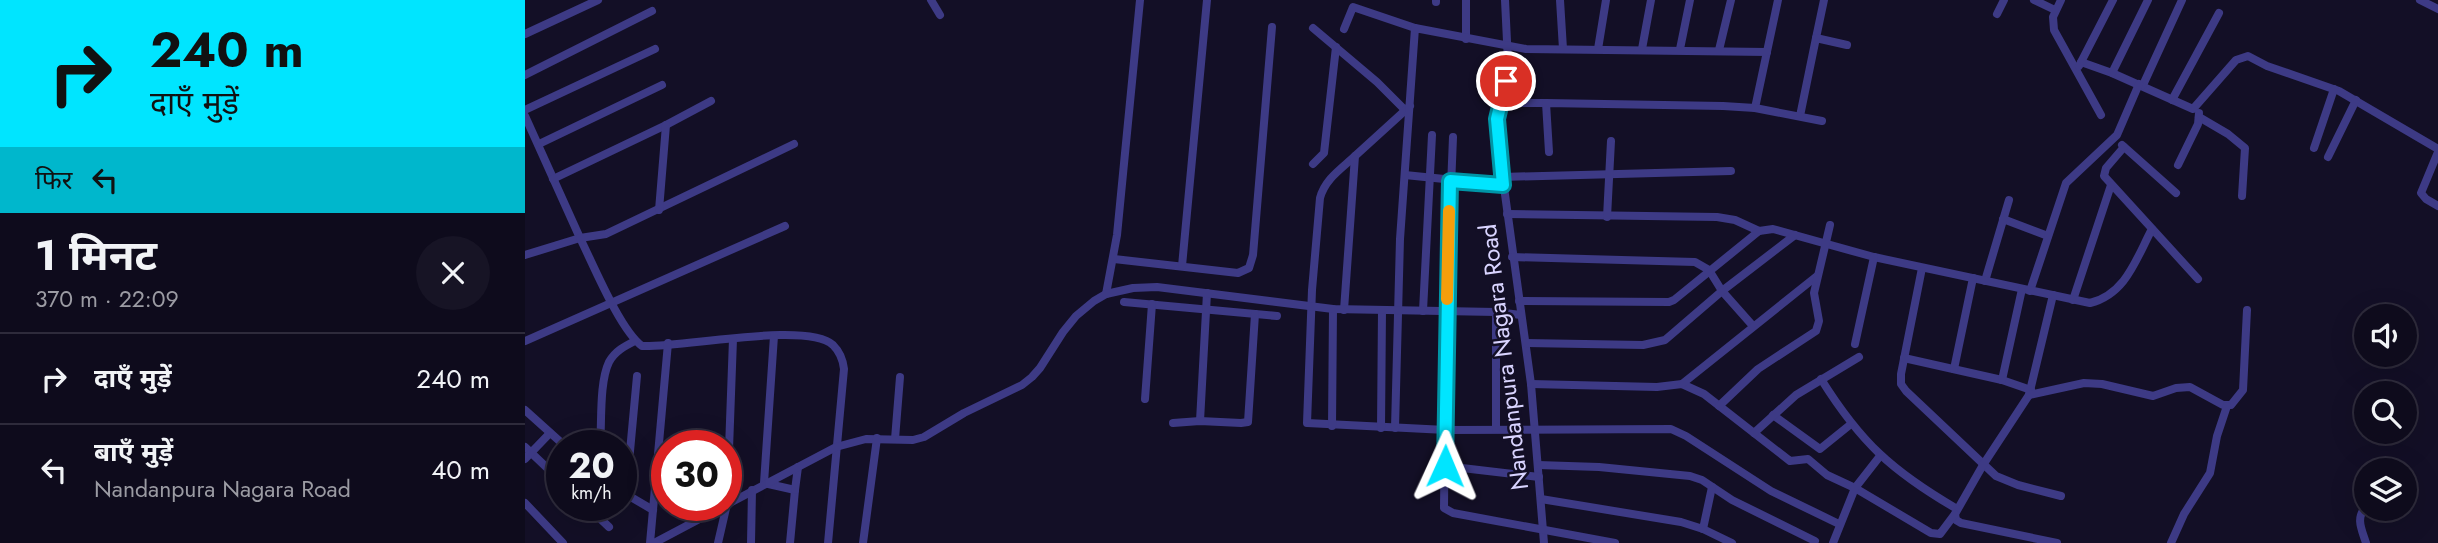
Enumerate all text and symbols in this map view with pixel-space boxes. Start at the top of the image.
text: 240 m [150,15,304,85]
icon: right [35,28,126,119]
pin [1476,51,1536,111]
icon: arrive [1487,62,1525,100]
text: दाएँ मुड़ें [150,80,239,126]
text: फिर [35,161,72,199]
icon: left [86,161,124,199]
street label: Nandanpura Nagara Road [1470,222,1537,492]
text: 1 मिनट [35,225,157,286]
button: close [416,236,490,310]
text: 370 m · 22:09 [35,282,179,316]
map controls [2354,304,2417,521]
button: sound [2354,304,2417,367]
text: दाएँ मुड़ें [94,359,172,397]
icon: right [35,360,73,398]
text: 240 m [416,360,490,398]
button: search [2354,381,2417,444]
position arrow [1408,429,1482,503]
speed limit sign: 30 [651,430,742,521]
text: बाएँ मुड़ें [94,433,173,471]
text: 20 [568,441,615,491]
icon: left [35,451,73,489]
text: 40 m [431,451,490,489]
button: layers [2354,458,2417,521]
text: Nandanpura Nagara Road [94,472,351,506]
text: km/h [571,480,612,506]

